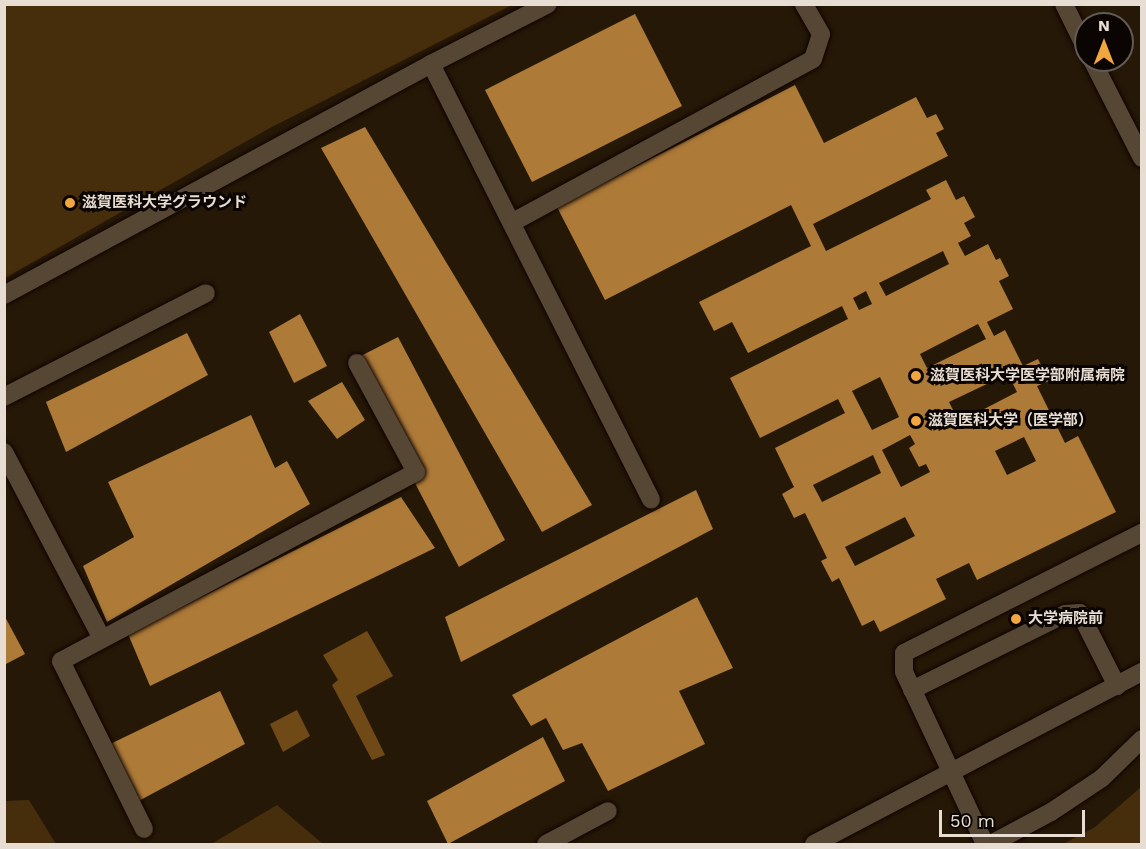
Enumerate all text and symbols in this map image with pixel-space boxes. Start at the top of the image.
north arrow [1074,12,1134,72]
text: N [1098,16,1110,35]
place label: 滋賀医科大学グラウンド [82,194,247,212]
marker: 滋賀医科大学グラウンド [63,196,77,210]
marker: 滋賀医科大学医学部附属病院 [907,367,925,385]
place label: 滋賀医科大学医学部附属病院 [930,367,1125,385]
place label: 滋賀医科大学（医学部） [928,412,1093,430]
marker: 滋賀医科大学（医学部） [909,414,923,428]
place label: 大学病院前 [1028,610,1103,628]
marker: 大学病院前 [1009,612,1023,626]
scale bar [942,798,1088,836]
text: 50 m [950,810,995,831]

